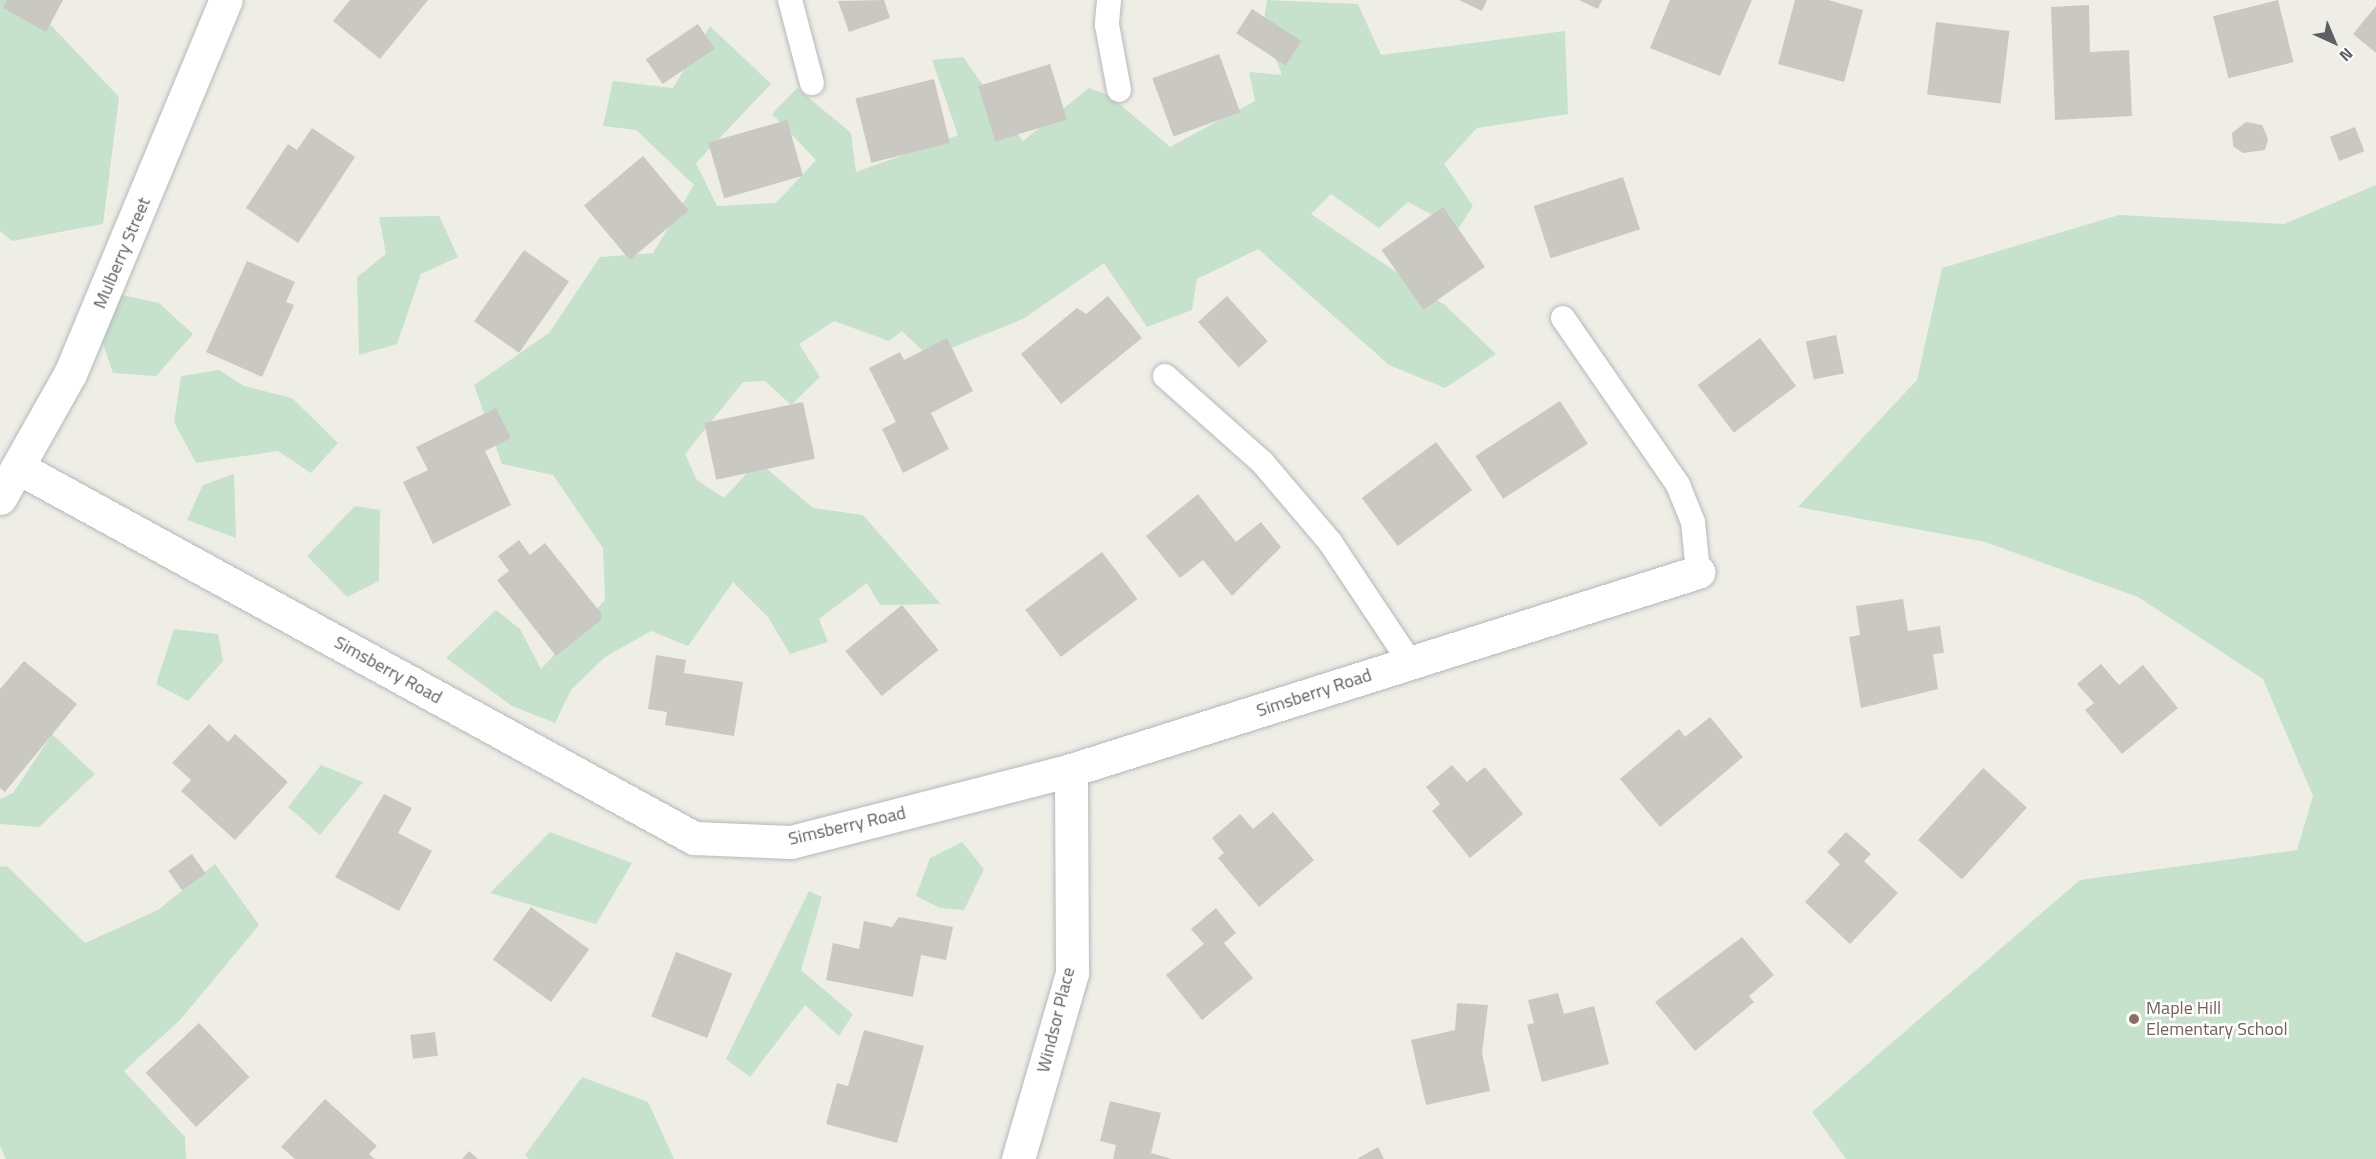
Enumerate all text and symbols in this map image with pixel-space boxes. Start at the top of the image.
north arrow [2304,12,2364,72]
text: N [2334,42,2359,67]
street label: Mulberry Street [89,194,155,312]
street label: Simsberry Road [330,632,446,708]
street label: Simsberry Road [1254,664,1374,722]
street label: Simsberry Road [786,802,908,850]
street label: Windsor Place [1032,965,1080,1075]
place label: Maple Hill Elementary School [2146,998,2288,1040]
marker: Maple Hill Elementary School [2127,1012,2141,1026]

